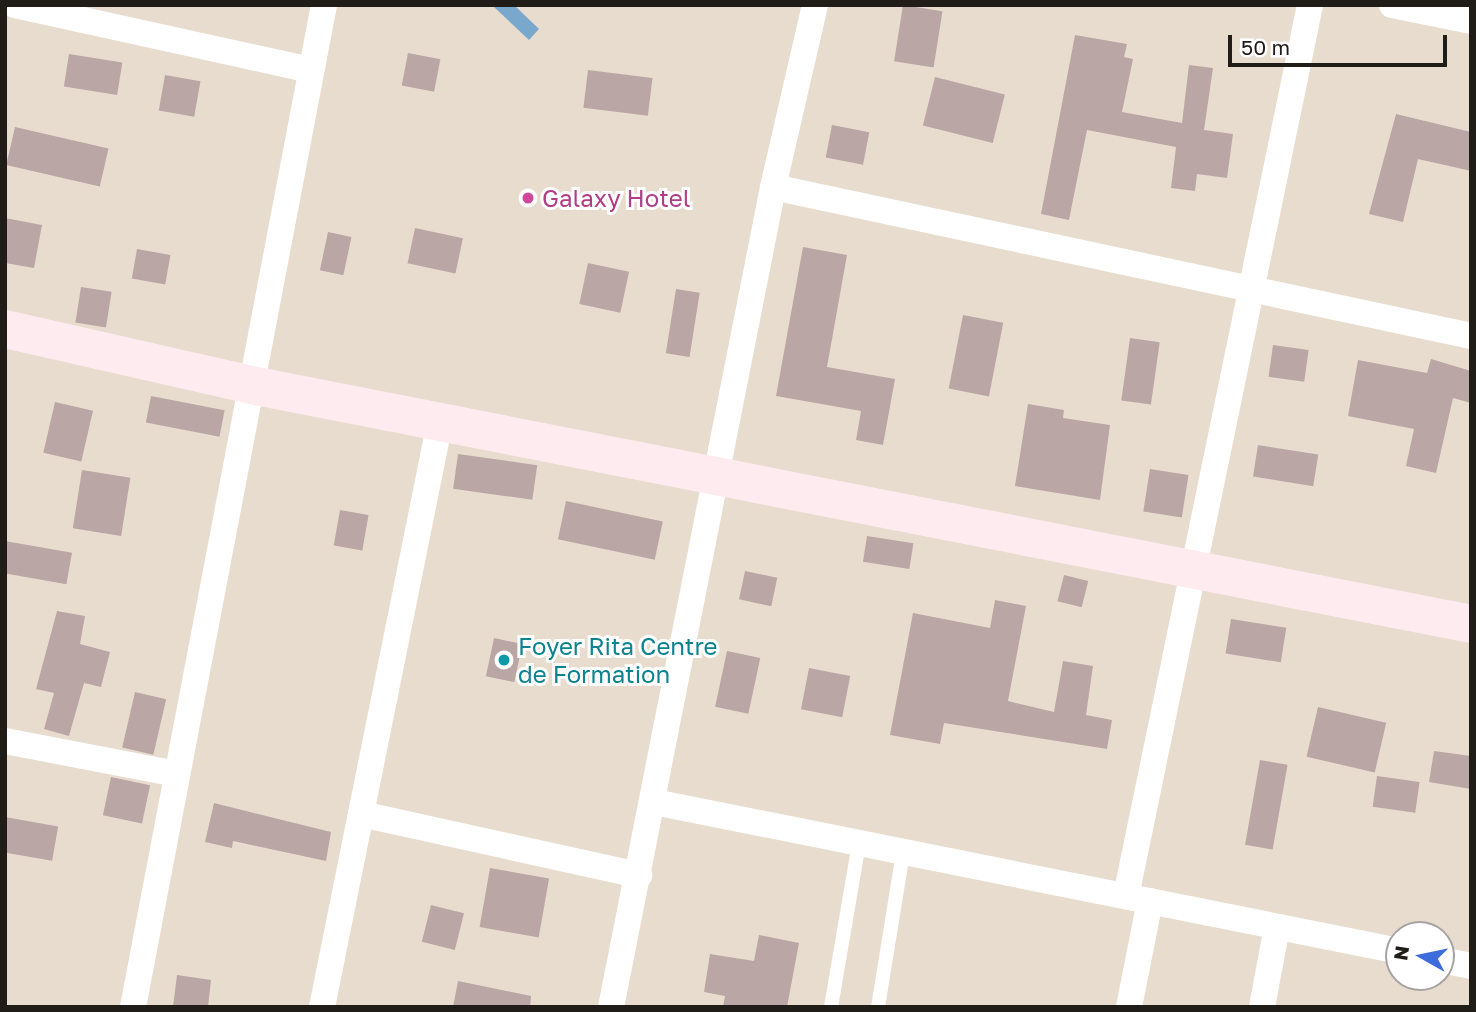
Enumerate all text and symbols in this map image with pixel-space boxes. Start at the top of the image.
scale bar [1231,21,1450,65]
text: 50 m [1241,34,1290,60]
place label: Galaxy Hotel [542,184,690,212]
marker: Galaxy Hotel [520,190,536,206]
place label: Foyer Rita Centre de Formation [518,632,718,688]
marker: Foyer Rita Centre de Formation [496,652,512,668]
north arrow [1385,921,1455,991]
text: N [1388,944,1413,962]

